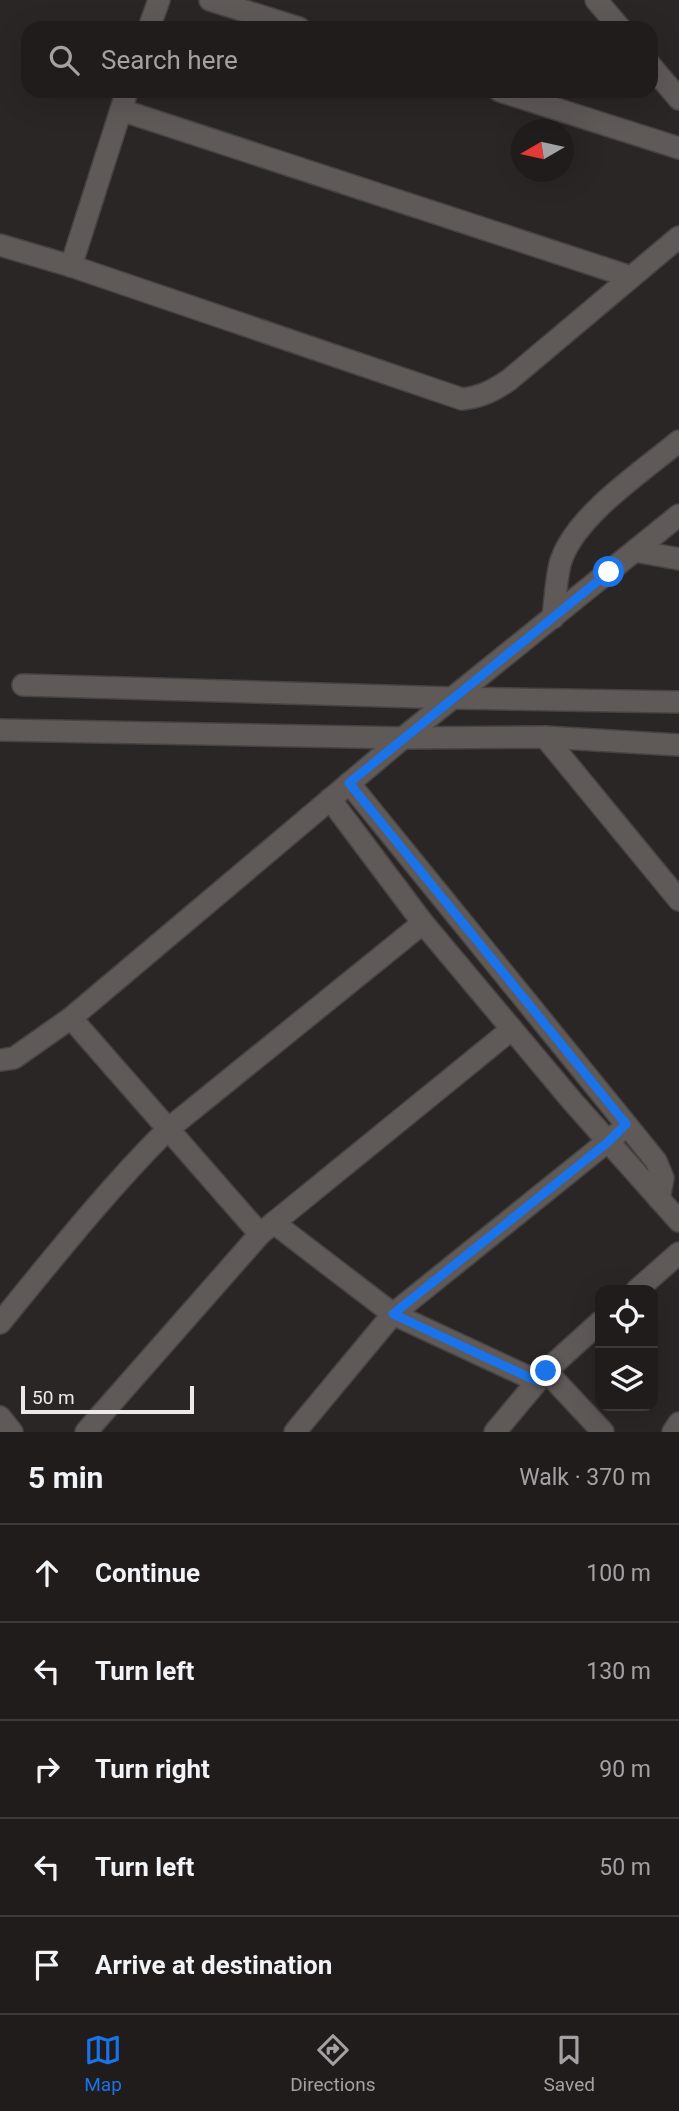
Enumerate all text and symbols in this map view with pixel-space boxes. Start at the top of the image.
search box [21,21,658,98]
icon: search [45,41,83,79]
text: Search here [101,45,238,75]
north arrow [511,119,574,182]
route start [593,556,624,587]
map controls [595,1285,658,1411]
button: locate [595,1285,658,1348]
button: layers [595,1348,658,1411]
route end [530,1355,561,1386]
scale bar [21,1383,194,1415]
text: 50 m [32,1386,75,1409]
text: 5 min [28,1460,103,1495]
text: Walk · 370 m [519,1464,651,1491]
icon: ahead [28,1554,66,1592]
text: Continue [95,1558,200,1588]
text: 100 m [586,1560,651,1587]
icon: left [28,1652,66,1690]
text: Turn left [95,1656,194,1686]
text: 130 m [586,1658,651,1685]
icon: right [28,1750,66,1788]
text: Turn right [95,1754,210,1784]
text: 90 m [599,1756,651,1783]
icon: left [28,1848,66,1886]
text: Turn left [95,1852,194,1882]
text: 50 m [599,1854,651,1881]
icon: arrive [28,1946,66,1984]
text: Arrive at destination [95,1950,332,1980]
tab: Map [84,2031,122,2096]
tab: Directions [290,2031,375,2096]
tab: Saved [544,2031,595,2096]

